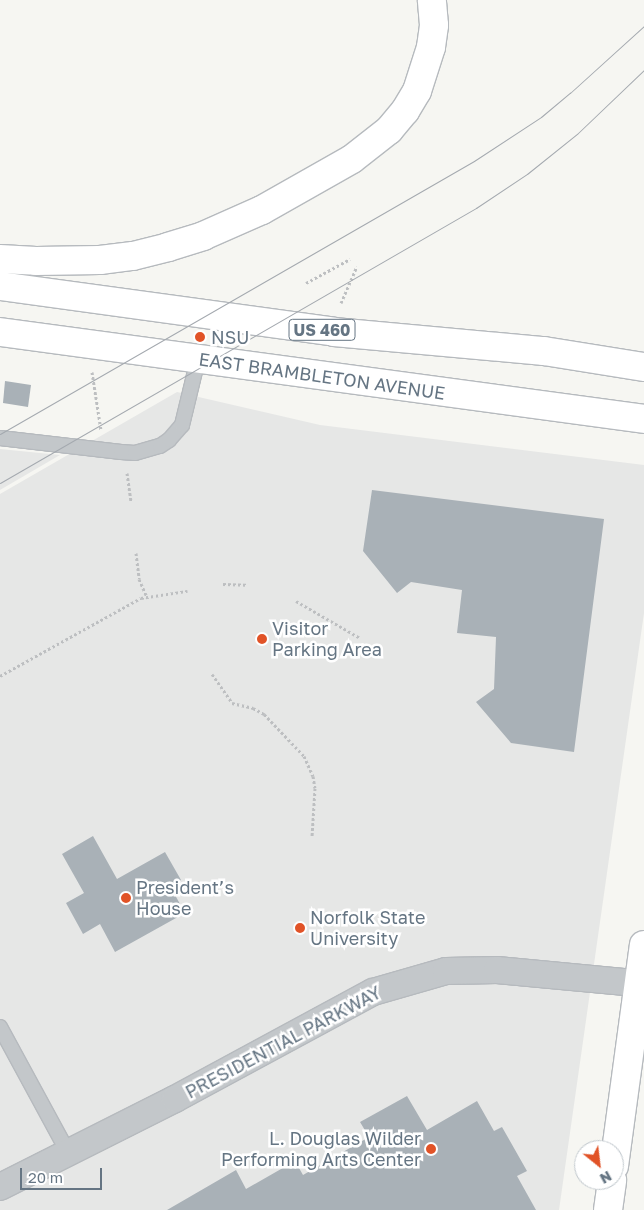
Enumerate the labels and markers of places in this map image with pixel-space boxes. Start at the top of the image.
place label: NSU [211,326,249,348]
marker: NSU [193,330,207,344]
place label: Visitor Parking Area [272,618,382,660]
marker: Visitor Parking Area [256,633,268,645]
place label: President’s House [136,877,234,920]
marker: President’s House [120,892,132,904]
place label: Norfolk State University [310,907,425,950]
marker: Norfolk State University [294,922,306,934]
place label: L. Douglas Wilder Performing Arts Center [221,1128,421,1170]
marker: L. Douglas Wilder Performing Arts Center [425,1143,437,1155]

